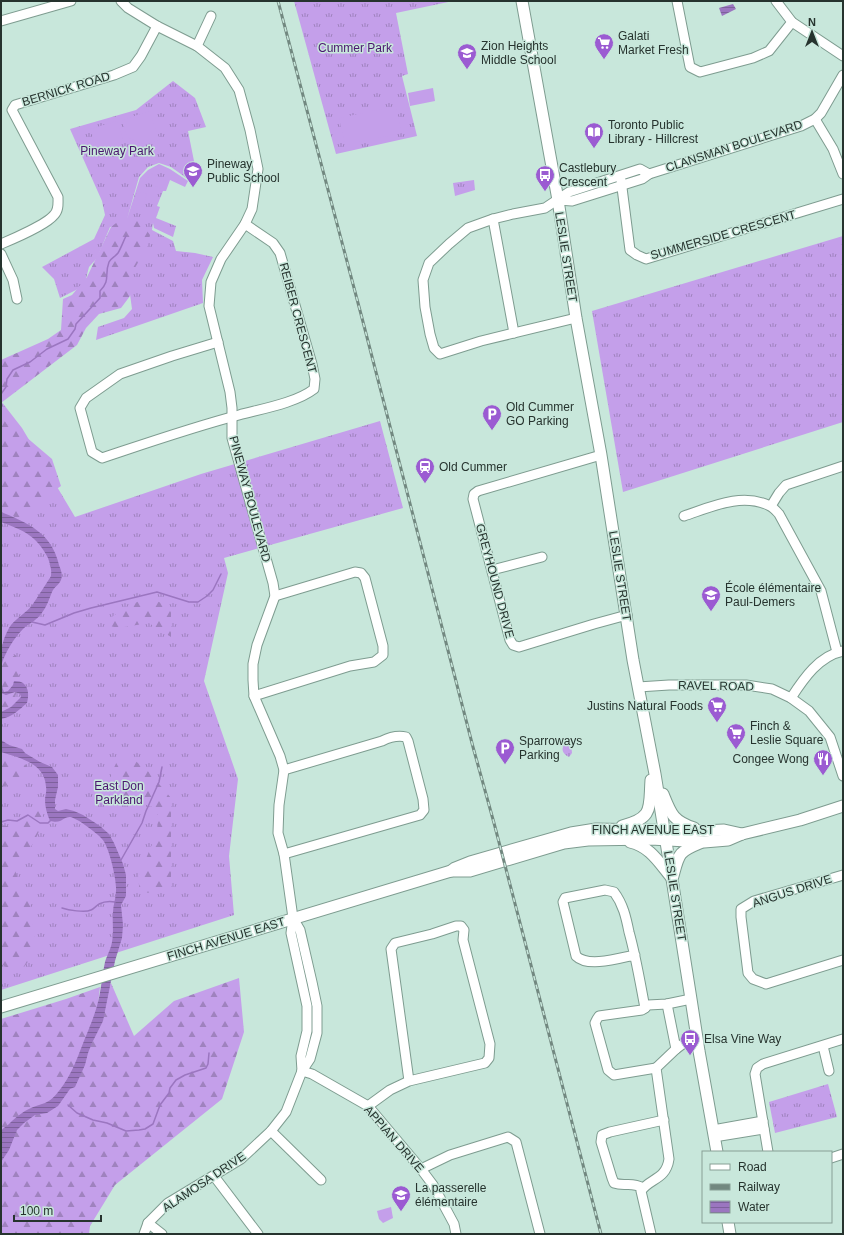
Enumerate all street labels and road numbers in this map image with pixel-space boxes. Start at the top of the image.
street label: BERNICK ROAD [20,69,112,109]
street label: CLANSMAN BOULEVARD [664,117,805,175]
street label: SUMMERSIDE CRESCENT [649,207,798,262]
street label: LESLIE STREET [552,211,580,304]
street label: REIBER CRESCENT [276,261,320,376]
street label: PINEWAY BOULEVARD [226,434,274,564]
street label: GREYHOUND DRIVE [473,522,517,640]
street label: LESLIE STREET [606,530,634,623]
street label: RAVEL ROAD [678,678,754,694]
street label: FINCH AVENUE EAST [592,823,715,837]
street label: LESLIE STREET [661,850,689,943]
street label: ANGUS DRIVE [751,872,833,910]
street label: FINCH AVENUE EAST [165,914,287,964]
street label: APPIAN DRIVE [361,1103,427,1175]
street label: ALAMOSA DRIVE [160,1149,248,1215]

